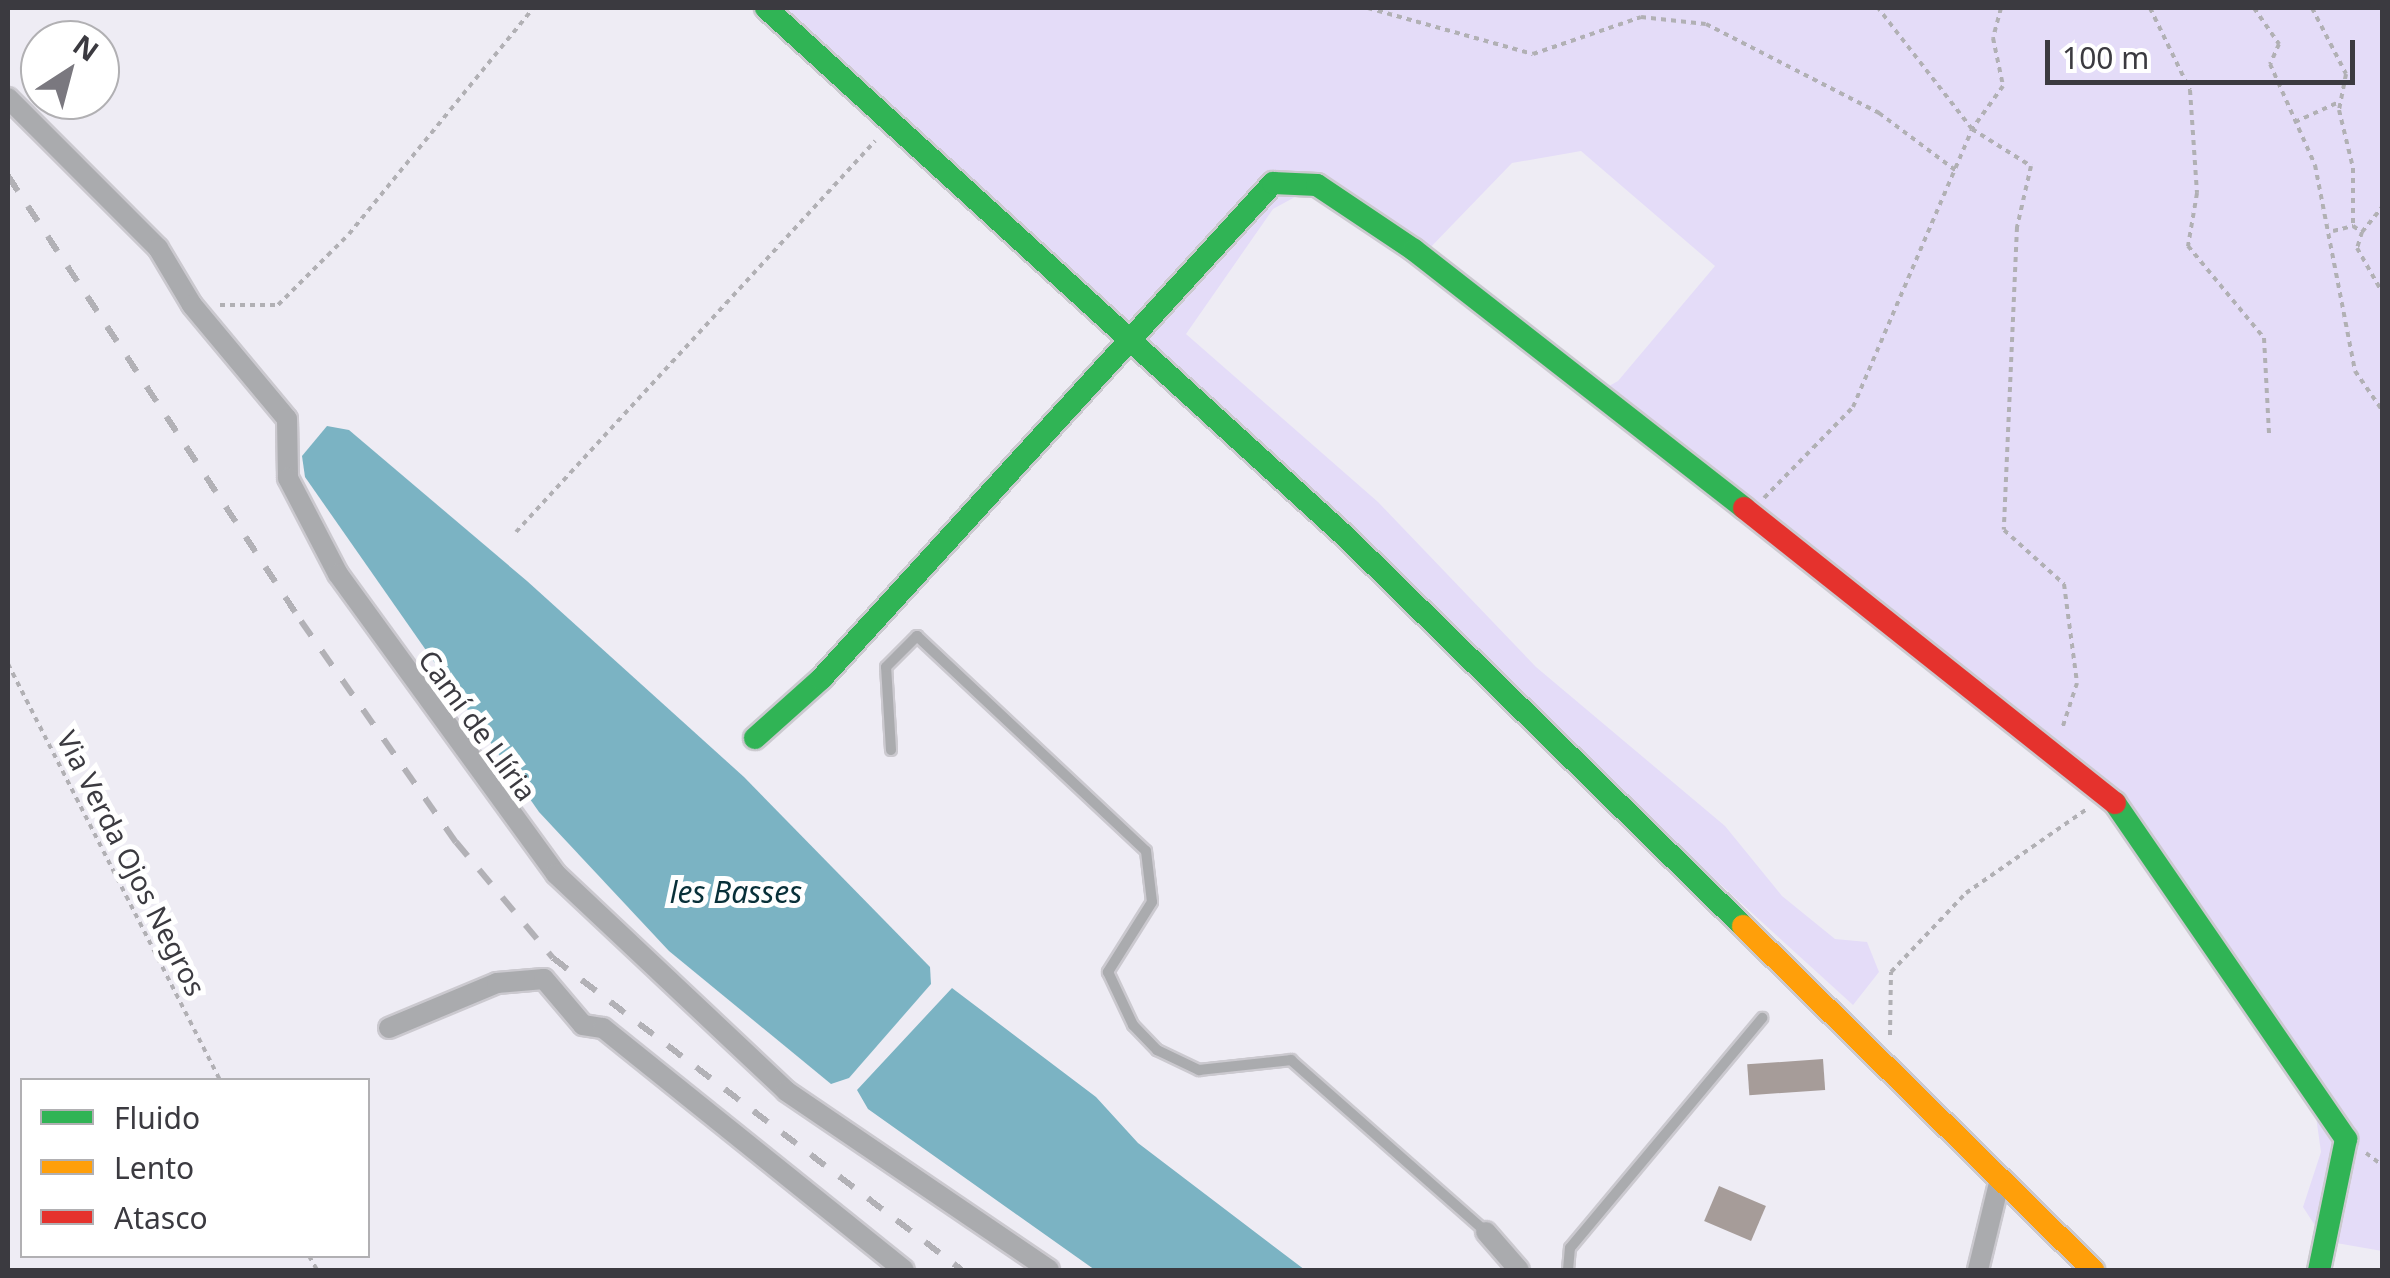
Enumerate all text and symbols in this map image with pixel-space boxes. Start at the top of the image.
north arrow [20,20,120,120]
scale bar [2050,20,2360,82]
text: N [66,25,107,69]
text: 100 m [2062,37,2149,78]
street label: Camí de Llíria [412,643,544,807]
street label: Via Verda Ojos Negros [51,725,213,1001]
water label: les Basses [670,874,802,910]
legend [20,1078,370,1258]
text: Fluido [114,1097,200,1138]
text: Lento [114,1147,194,1188]
text: Atasco [114,1197,208,1238]

